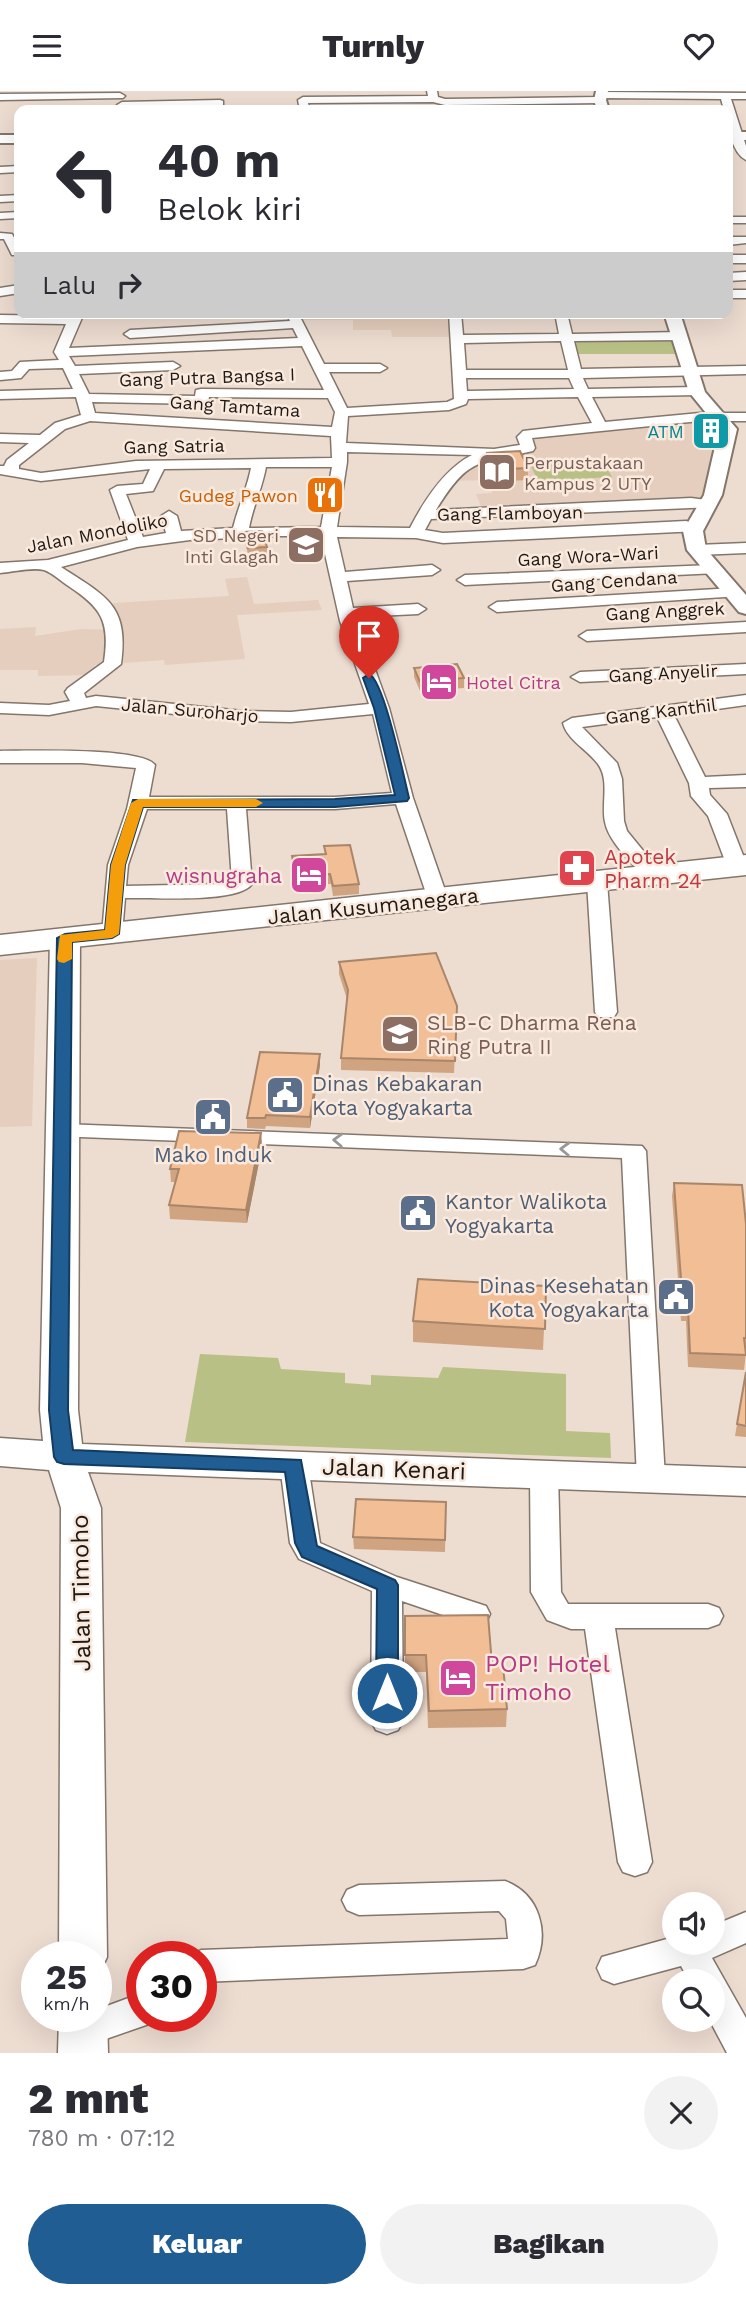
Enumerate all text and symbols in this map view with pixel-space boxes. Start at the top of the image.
icon: menu [28,27,66,65]
text: Turnly [322,27,424,65]
icon: heart [680,27,718,65]
text: 40 m [157,131,280,189]
icon: left [42,133,133,224]
text: Belok kiri [157,190,302,228]
icon: right [110,266,148,304]
text: Lalu [42,270,96,300]
street label: Gang Putra Bangsa I [119,363,295,391]
street label: Gang Tamtama [169,391,301,421]
building icon: ATM [690,410,732,452]
place label: ATM [647,421,684,442]
street label: Gang Satria [123,435,225,457]
library icon: Perpustakaan Kampus 2 UTY [476,451,518,493]
place label: Perpustakaan Kampus 2 UTY [524,452,652,494]
restaurant icon: Gudeg Pawon [304,474,346,516]
place label: Gudeg Pawon [179,485,298,506]
street label: Gang Flamboyan [437,501,583,525]
street label: Jalan Mondoliko [25,509,169,557]
school or university icon: SD Negeri Inti Glagah [285,524,327,566]
place label: SD Negeri Inti Glagah [185,525,279,567]
street label: Gang Wora-Wari [517,542,659,570]
street label: Gang Cendana [550,566,678,596]
street label: Gang Anggrek [605,597,725,625]
pin [339,606,399,678]
icon: arrive [350,617,388,655]
street label: Gang Anyelir [608,660,718,686]
hotel icon: Hotel Citra [418,661,460,703]
place label: Hotel Citra [466,672,561,693]
street label: Jalan Suroharjo [120,694,260,726]
street label: Gang Kanthil [604,694,718,728]
place label: Apotek Pharm 24 [604,844,702,893]
pharmacy icon: Apotek Pharm 24 [556,847,598,889]
hotel icon: wisnugraha [288,854,330,896]
place label: wisnugraha [166,863,282,888]
street label: Jalan Kusumanegara [266,882,480,930]
place label: SLB-C Dharma Rena Ring Putra II [427,1010,637,1059]
school or university icon: SLB-C Dharma Rena Ring Putra II [379,1013,421,1055]
place label: Dinas Kebakaran Kota Yogyakarta [312,1071,483,1120]
public building icon: Dinas Kebakaran Kota Yogyakarta [264,1074,306,1116]
public building icon: Mako Induk [192,1096,234,1138]
one-way arrow [332,1133,343,1148]
one-way arrow [560,1141,571,1156]
place label: Mako Induk [154,1142,272,1167]
place label: Kantor Walikota Yogyakarta [445,1189,607,1238]
public building icon: Kantor Walikota Yogyakarta [397,1192,439,1234]
place label: Dinas Kesehatan Kota Yogyakarta [479,1273,649,1322]
public building icon: Dinas Kesehatan Kota Yogyakarta [655,1276,697,1318]
street label: Jalan Kenari [322,1452,466,1486]
street label: Jalan Timoho [66,1514,96,1672]
place label: POP! Hotel Timoho [485,1650,610,1706]
position arrow [350,1656,424,1730]
hotel icon: POP! Hotel Timoho [437,1657,479,1699]
map controls [662,1892,725,2032]
button: sound [662,1892,725,1955]
speed limit sign: 30 [126,1941,217,2032]
text: 25 [46,1956,87,1998]
button: search [662,1969,725,2032]
text: km/h [43,1993,90,2014]
text: 2 mnt [28,2074,148,2123]
button: close [644,2076,718,2150]
text: 780 m · 07:12 [28,2125,176,2152]
button: Keluar [28,2204,366,2284]
button: Bagikan [380,2204,718,2284]

